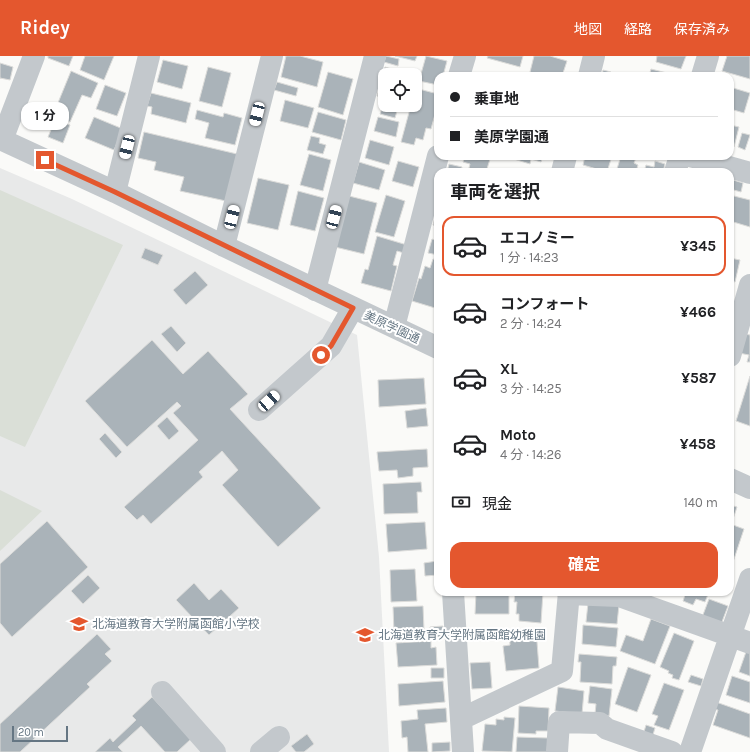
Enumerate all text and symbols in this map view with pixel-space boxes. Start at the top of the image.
text: Ridey [20,17,70,39]
text: 地図 [574,21,602,38]
text: 経路 [624,21,652,38]
text: 保存済み [674,21,730,38]
map controls [378,68,422,112]
button: locate [378,68,422,112]
text: 乗車地 [474,90,519,108]
car [248,101,266,127]
callout: 1 分 [21,102,69,130]
text: 1 分 [35,108,55,123]
text: 美原学園通 [474,128,549,146]
car [118,134,136,160]
route end [36,151,54,169]
text: 車両を選択 [450,181,540,203]
car [223,204,241,230]
car [325,204,343,230]
icon: car [452,228,488,264]
text: エコノミー [500,229,575,247]
text: ¥345 [680,237,716,255]
text: 1 分 · 14:23 [500,250,559,265]
icon: car [452,294,488,330]
text: コンフォート [500,295,590,313]
text: ¥466 [680,303,716,321]
street label: 美原学園通 [362,308,422,346]
text: 2 分 · 14:24 [500,316,561,331]
route start [312,346,330,364]
icon: car [452,360,488,396]
text: XL [500,360,518,378]
text: ¥587 [681,369,716,387]
text: 3 分 · 14:25 [500,381,562,396]
car [256,389,282,413]
icon: car [452,426,488,462]
text: Moto [500,426,536,444]
text: ¥458 [680,435,716,453]
text: 4 分 · 14:26 [500,447,561,462]
icon: cash [450,491,472,513]
text: 現金 [482,495,512,513]
text: 140 m [683,495,718,510]
button: 確定 [450,542,718,588]
school or university icon: 北海道教育大学附属函館小学校 [69,614,89,634]
place label: 北海道教育大学附属函館小学校 [92,617,260,631]
school or university icon: 北海道教育大学附属函館幼稚園 [355,625,375,645]
place label: 北海道教育大学附属函館幼稚園 [378,628,546,642]
scale bar [12,724,68,743]
text: 20 m [18,726,44,739]

